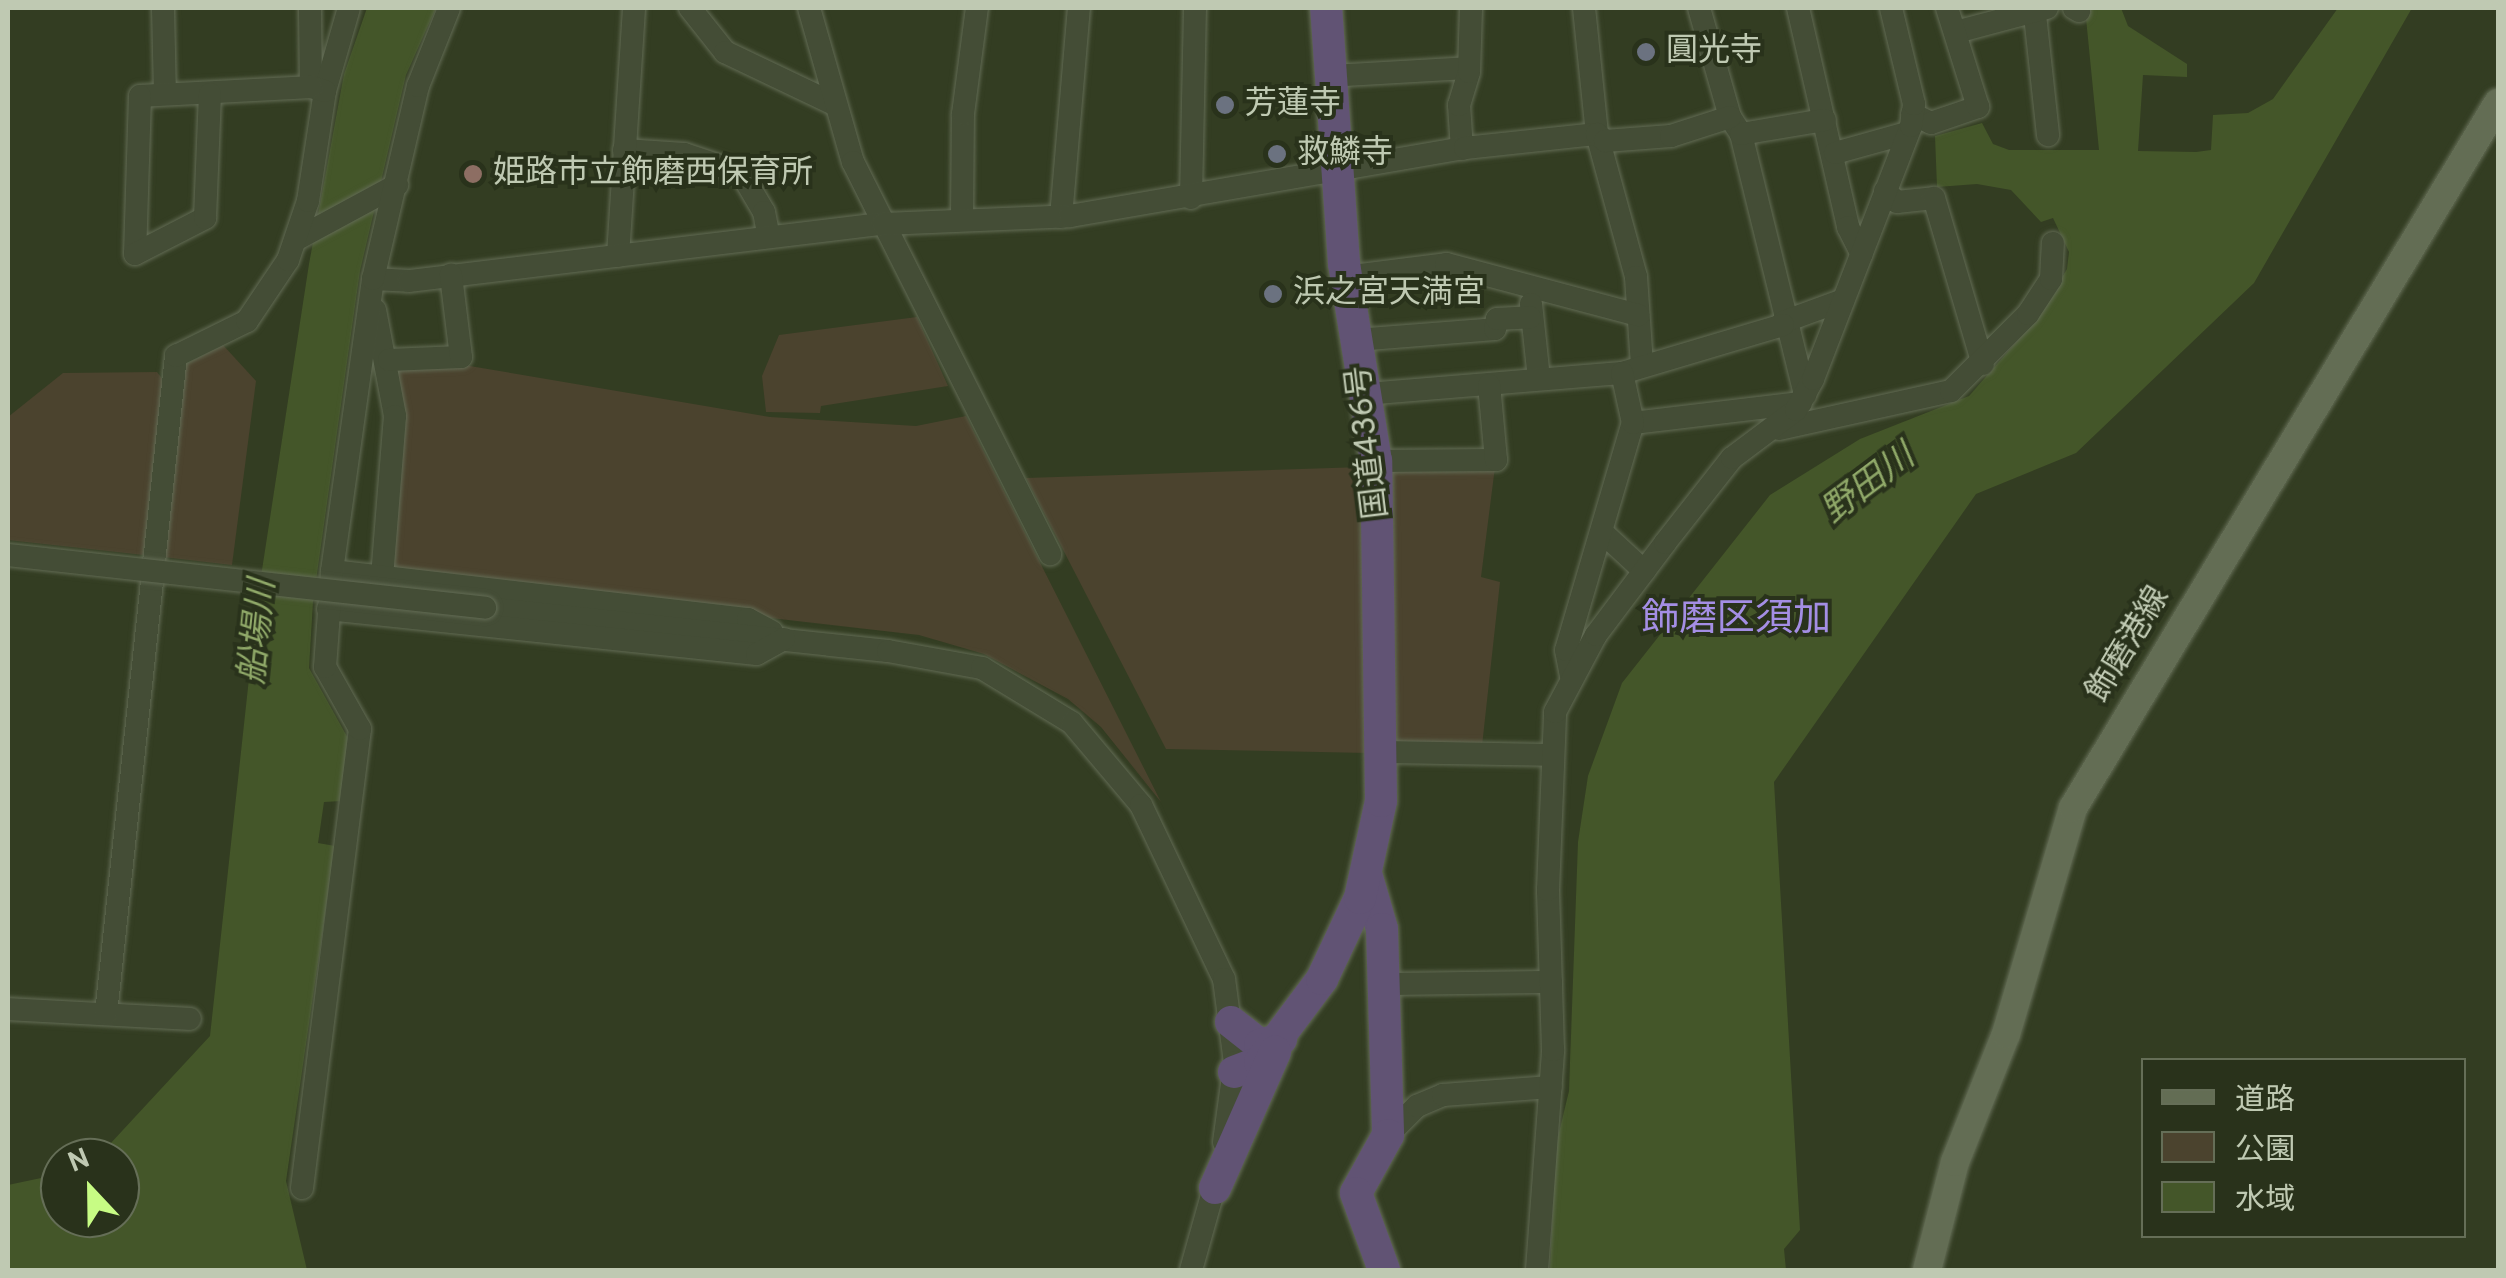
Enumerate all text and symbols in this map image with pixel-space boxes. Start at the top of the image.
place label: 圓光寺 [1666,33,1762,71]
marker: 圓光寺 [1635,41,1657,63]
place label: 芳蓮寺 [1245,86,1341,124]
marker: 芳蓮寺 [1214,94,1236,116]
place label: 救鱗寺 [1297,135,1393,173]
marker: 救鱗寺 [1266,143,1288,165]
place label: 姫路市立飾磨西保育所 [493,155,813,193]
marker: 姫路市立飾磨西保育所 [462,163,484,185]
place label: 浜之宮天満宮 [1293,275,1485,313]
marker: 浜之宮天満宮 [1262,283,1284,305]
street label: 国道436号 [1341,363,1397,521]
water label: 野田川 [1814,437,1924,533]
water label: 船場川 [233,578,285,686]
street label: 飾磨港線 [2080,580,2178,710]
district label: 飾磨区須加 [1641,598,1831,644]
legend [2141,1058,2466,1238]
text: 道路 [2235,1083,2295,1120]
text: 公園 [2235,1133,2295,1170]
north arrow [40,1138,140,1238]
text: N [63,1142,96,1182]
text: 水域 [2235,1183,2295,1220]

